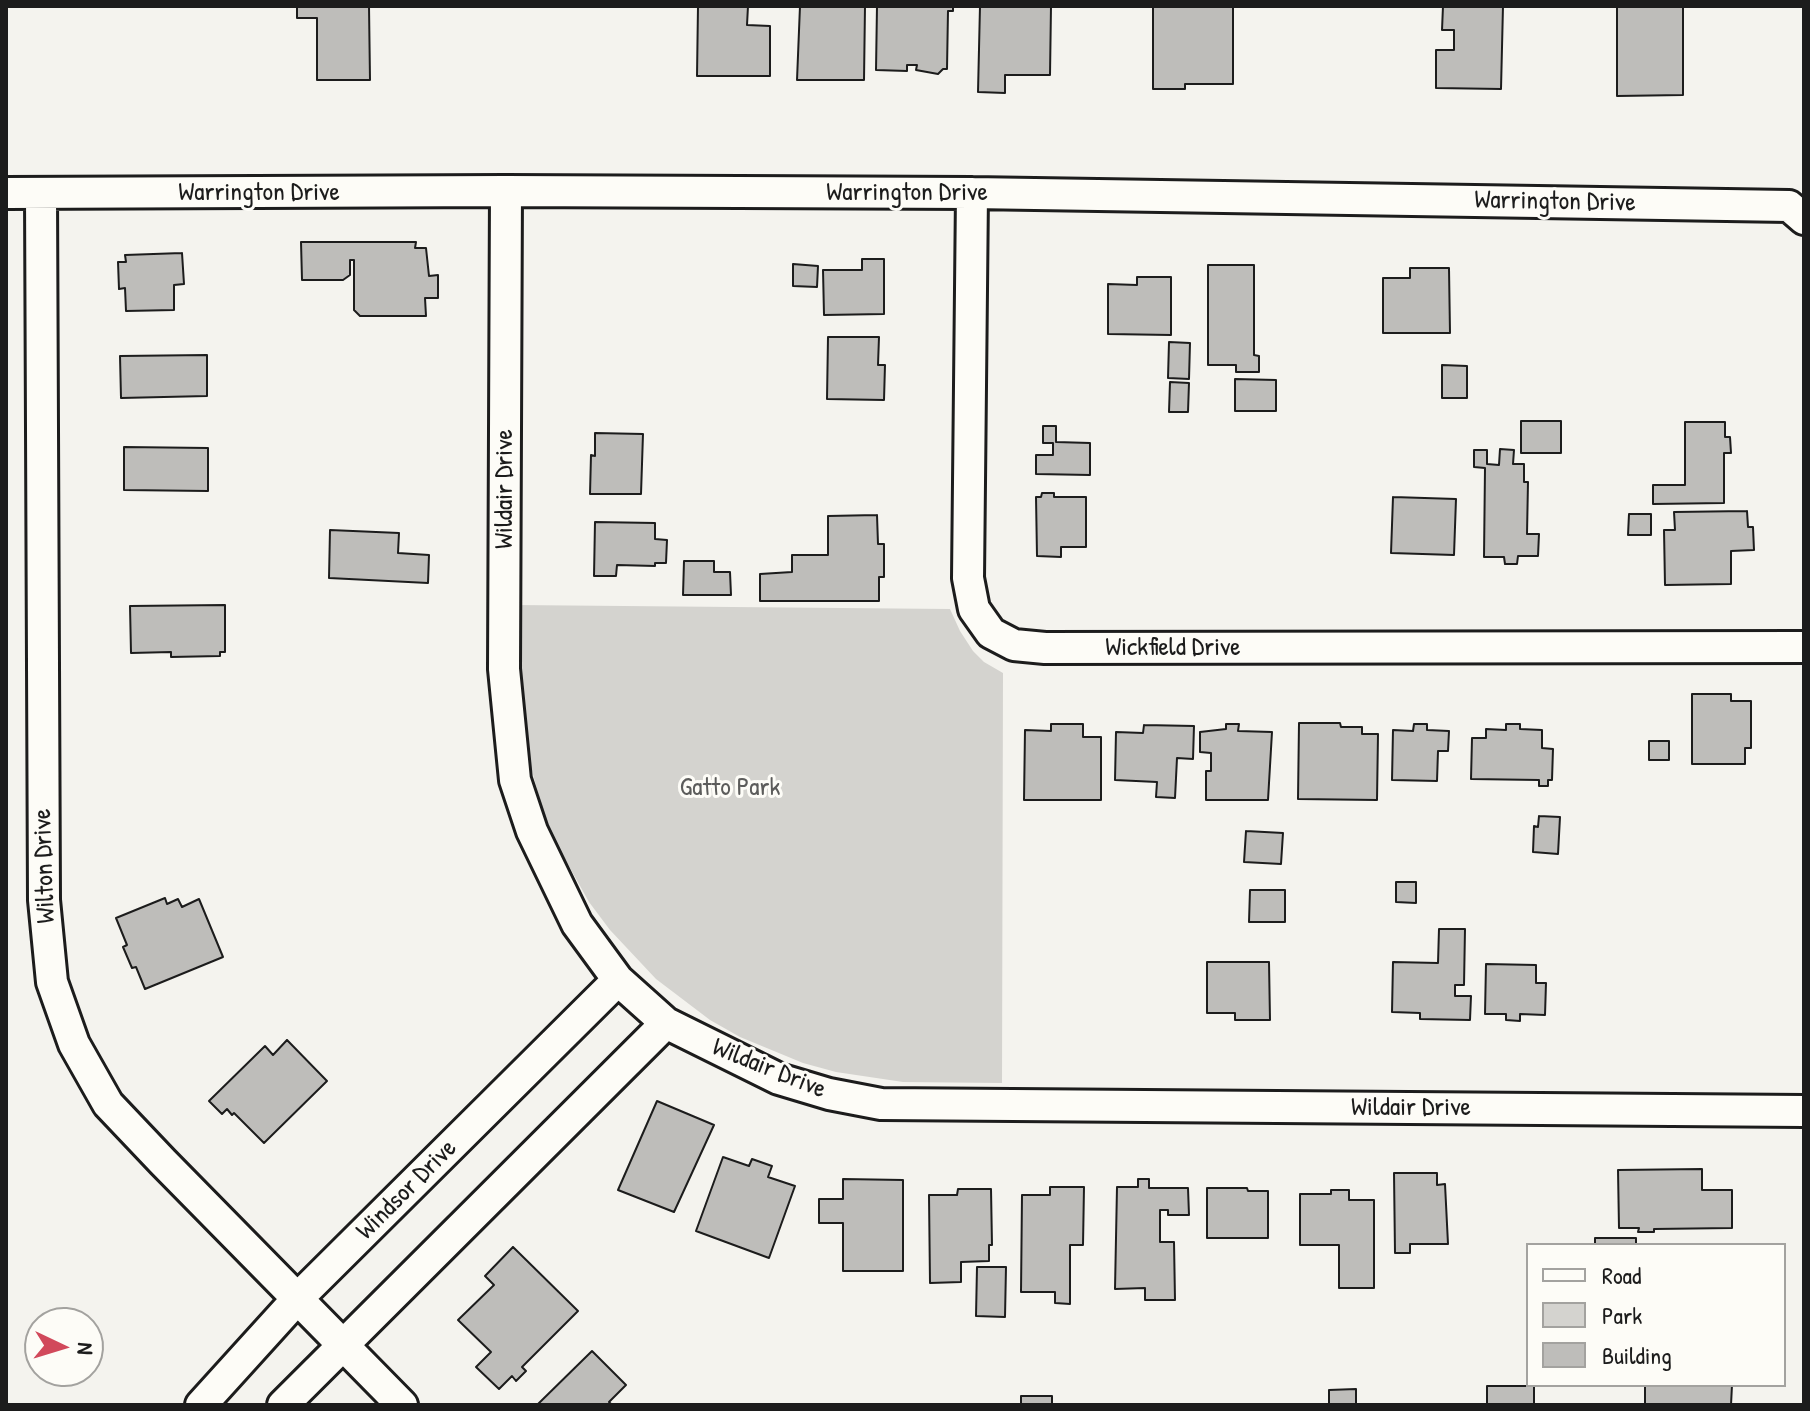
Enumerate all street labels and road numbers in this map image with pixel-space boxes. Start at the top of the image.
street label: Warrington Drive [178,177,340,209]
street label: Warrington Drive [826,177,988,209]
street label: Warrington Drive [1474,185,1636,219]
street label: Wildair Drive [489,429,521,549]
street label: Wickfield Drive [1105,632,1241,664]
street label: Wilton Drive [27,808,63,924]
street label: Wildair Drive [708,1032,830,1106]
street label: Wildair Drive [1351,1092,1471,1124]
street label: Windsor Drive [350,1133,464,1247]

